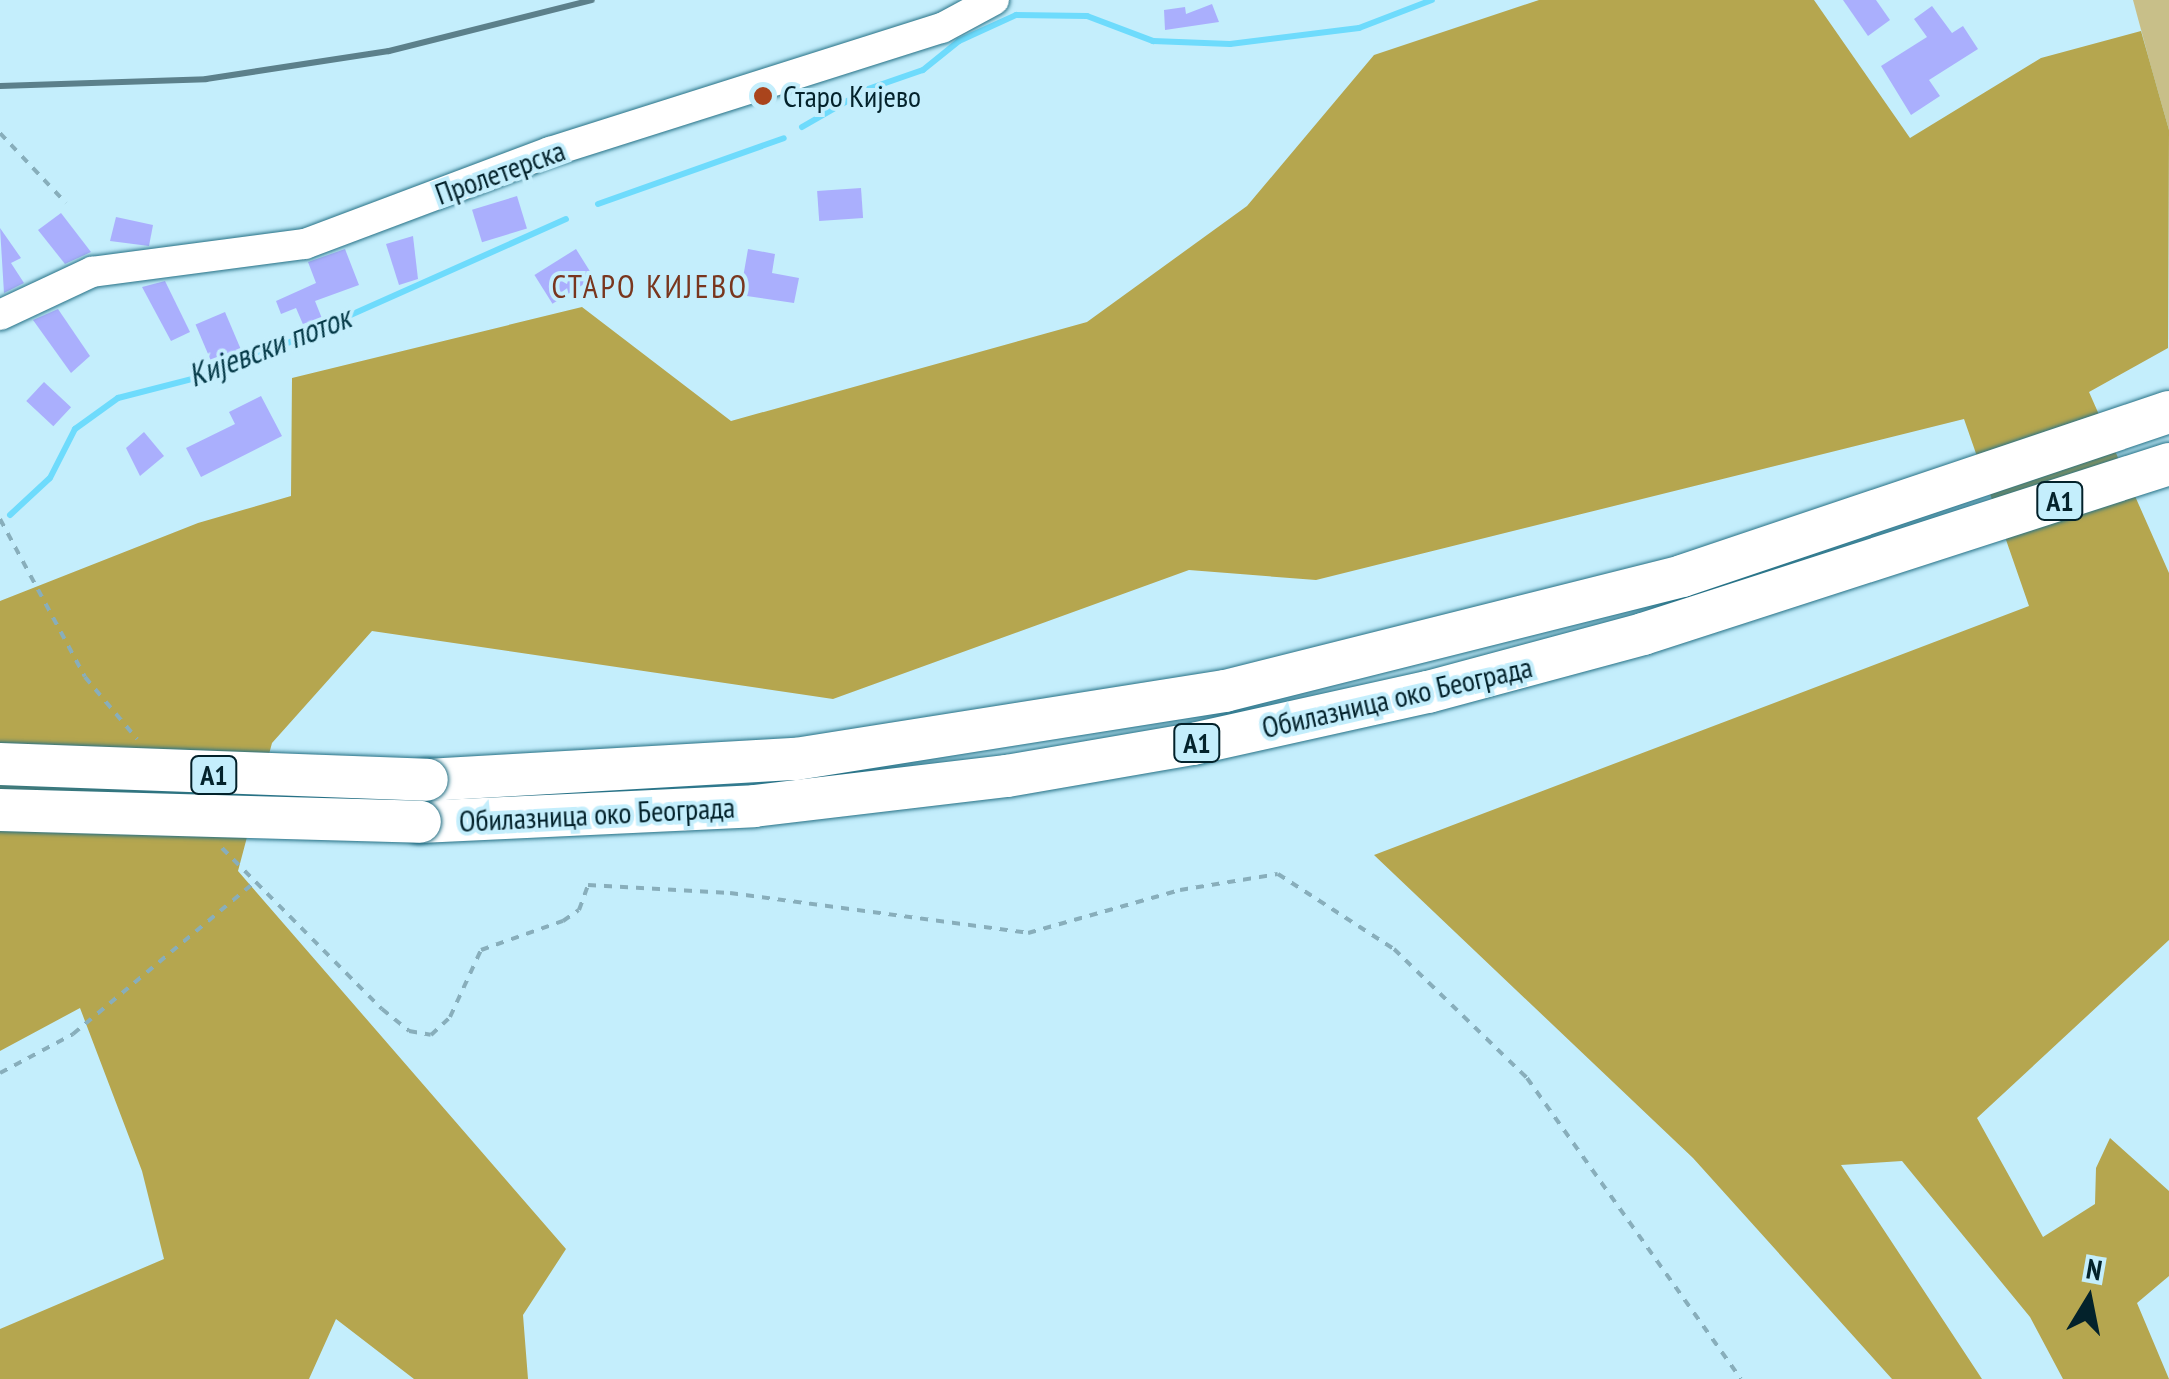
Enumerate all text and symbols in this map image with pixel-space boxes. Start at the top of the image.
place label: Старо Кијево [783,78,921,114]
marker: Старо Кијево [752,85,774,107]
street label: Пролетерска [430,132,570,212]
district label: СТАРО КИЈЕВО [551,267,749,305]
water label: Кијевски поток [182,297,356,395]
road number: A1 [2035,478,2085,524]
street label: Обилазница око Београда [1258,648,1536,746]
road number: A1 [1172,720,1222,766]
road number: A1 [189,752,239,798]
street label: Обилазница око Београда [458,789,736,839]
north arrow [2039,1249,2139,1349]
text: N [2084,1249,2105,1288]

